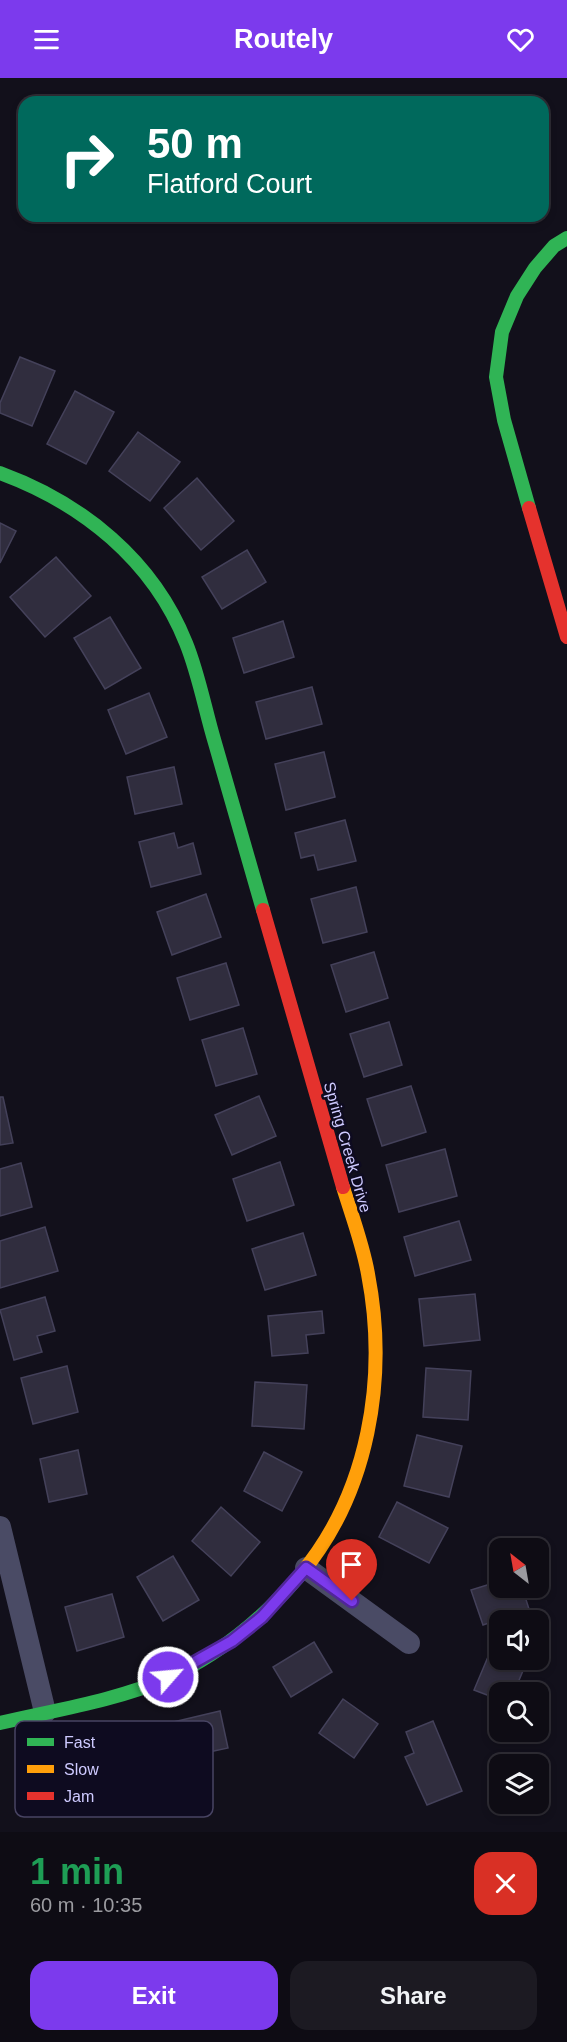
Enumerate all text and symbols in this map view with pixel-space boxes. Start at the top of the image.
icon: menu [30,23,63,56]
icon: heart [504,23,537,56]
text: Routely [234,24,333,54]
icon: right [48,120,126,198]
text: 50 m [147,120,243,167]
text: Flatford Court [147,169,312,199]
street label: Spring Creek Drive [321,1080,374,1215]
north arrow [489,1538,549,1598]
map controls [489,1538,549,1814]
pin [326,1539,377,1601]
icon: arrive [335,1548,368,1581]
button: sound [489,1610,549,1670]
position arrow [136,1645,200,1709]
button: search [489,1682,549,1742]
legend [15,1721,213,1817]
text: Fast [64,1734,96,1751]
button: layers [489,1754,549,1814]
text: Slow [64,1761,99,1778]
text: Jam [64,1788,94,1805]
text: 1 min [30,1851,124,1892]
button: close [474,1852,537,1915]
text: 60 m · 10:35 [30,1894,142,1916]
button: Exit [30,1961,278,2030]
button: Share [290,1961,537,2030]

